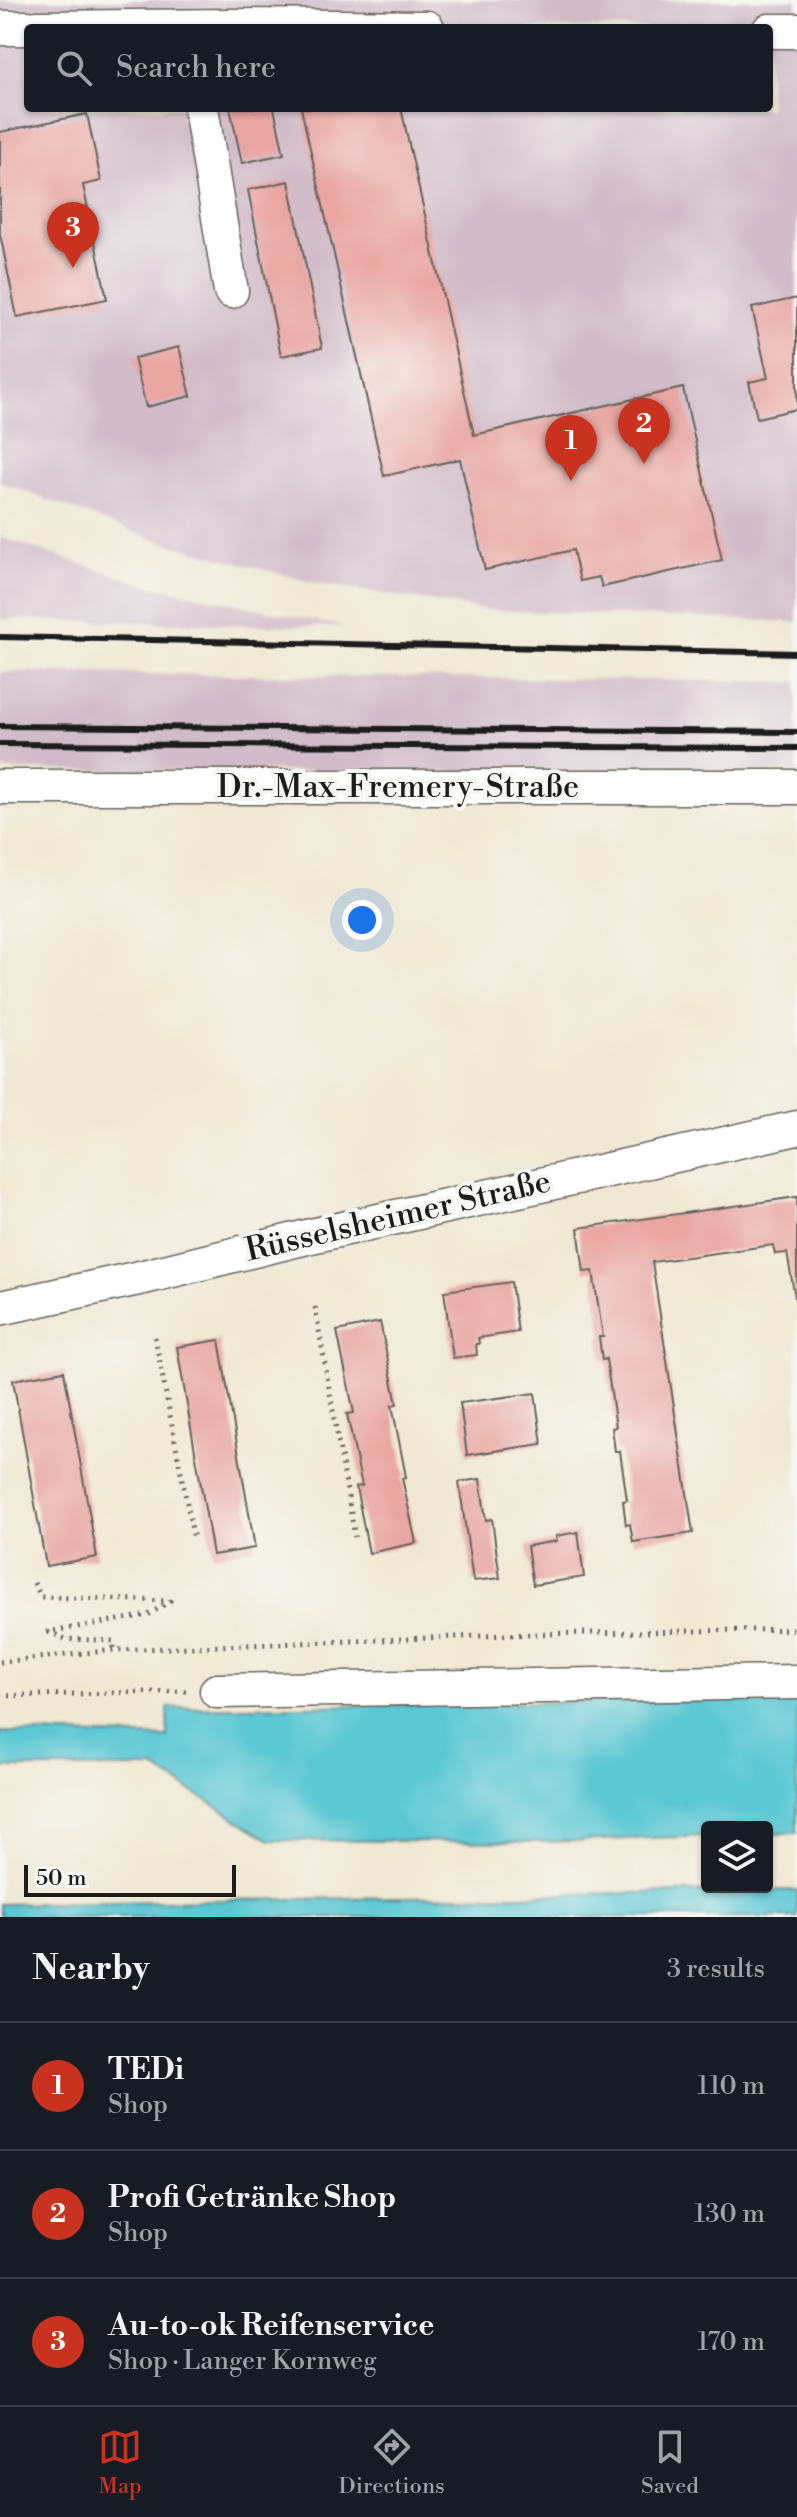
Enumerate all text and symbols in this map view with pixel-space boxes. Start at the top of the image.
search box [24,24,773,112]
icon: search [52,46,96,90]
text: Search here [116,49,276,87]
pin: 3 [47,202,99,268]
pin: 2 [618,398,670,464]
pin: 1 [545,415,597,481]
street label: Dr.-Max-Fremery-Straße [217,767,579,807]
your location [342,900,382,940]
street label: Rüsselsheimer Straße [241,1161,555,1271]
map controls [701,1821,773,1893]
button: layers [701,1821,773,1893]
scale bar [24,1861,236,1897]
text: 50 m [36,1865,87,1892]
text: Nearby [32,1948,150,1990]
text: 3 results [667,1953,765,1985]
text: TEDi [108,2051,184,2089]
text: 1 [52,2070,64,2102]
text: 110 m [697,2070,765,2102]
text: Shop [108,2089,168,2121]
text: Profi Getränke Shop [108,2179,396,2217]
text: 2 [50,2198,66,2230]
text: 130 m [694,2198,765,2230]
text: Shop [108,2217,168,2249]
text: Au-to-ok Reifenservice [108,2307,434,2345]
text: 3 [50,2326,66,2358]
text: 170 m [697,2326,765,2358]
text: Shop · Langer Kornweg [108,2345,377,2377]
tab: Map [98,2425,142,2500]
tab: Directions [339,2425,445,2500]
tab: Saved [641,2425,699,2500]

